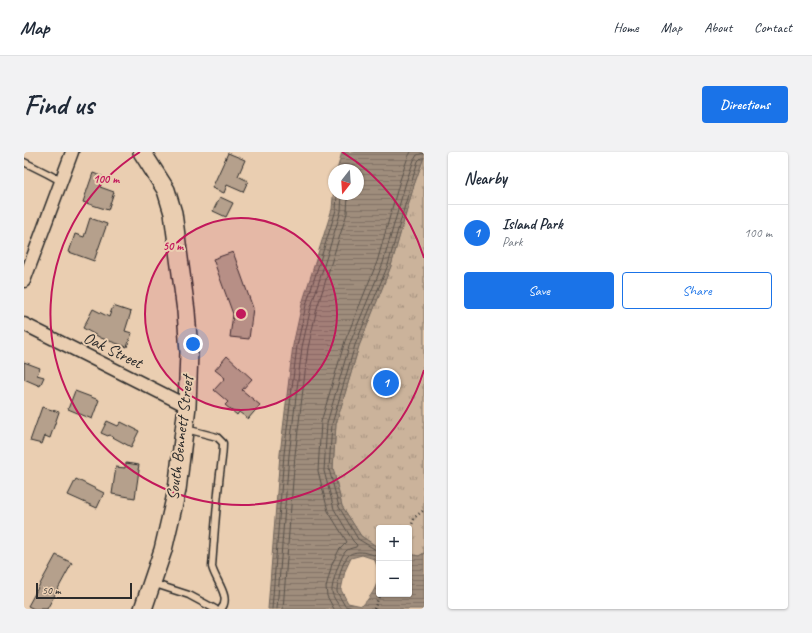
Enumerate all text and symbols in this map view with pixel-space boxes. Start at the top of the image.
text: Map [20,16,50,40]
text: Home [613,19,639,36]
text: Map [661,19,682,36]
text: About [704,19,732,36]
text: Contact [754,19,792,36]
button: Directions [702,86,788,123]
text: Find us [24,87,94,122]
north arrow [328,164,364,200]
text: Nearby [464,168,507,189]
text: 100 m [93,171,120,187]
text: Island Park [502,215,563,234]
text: 1 [474,225,480,241]
text: 100 m [744,225,772,241]
text: Park [502,234,523,250]
text: 50 m [163,238,184,254]
button: Save [464,272,614,309]
button: Share [622,272,772,309]
centre of rings [234,307,248,321]
street label: Oak Street [80,327,148,374]
your location [183,334,203,354]
pin: 1 [373,368,399,398]
street label: South Bennett Street [162,372,198,501]
map controls [376,525,412,597]
button: + [376,525,412,561]
button: − [376,561,412,597]
scale bar [36,581,132,600]
text: 50 m [42,583,61,597]

